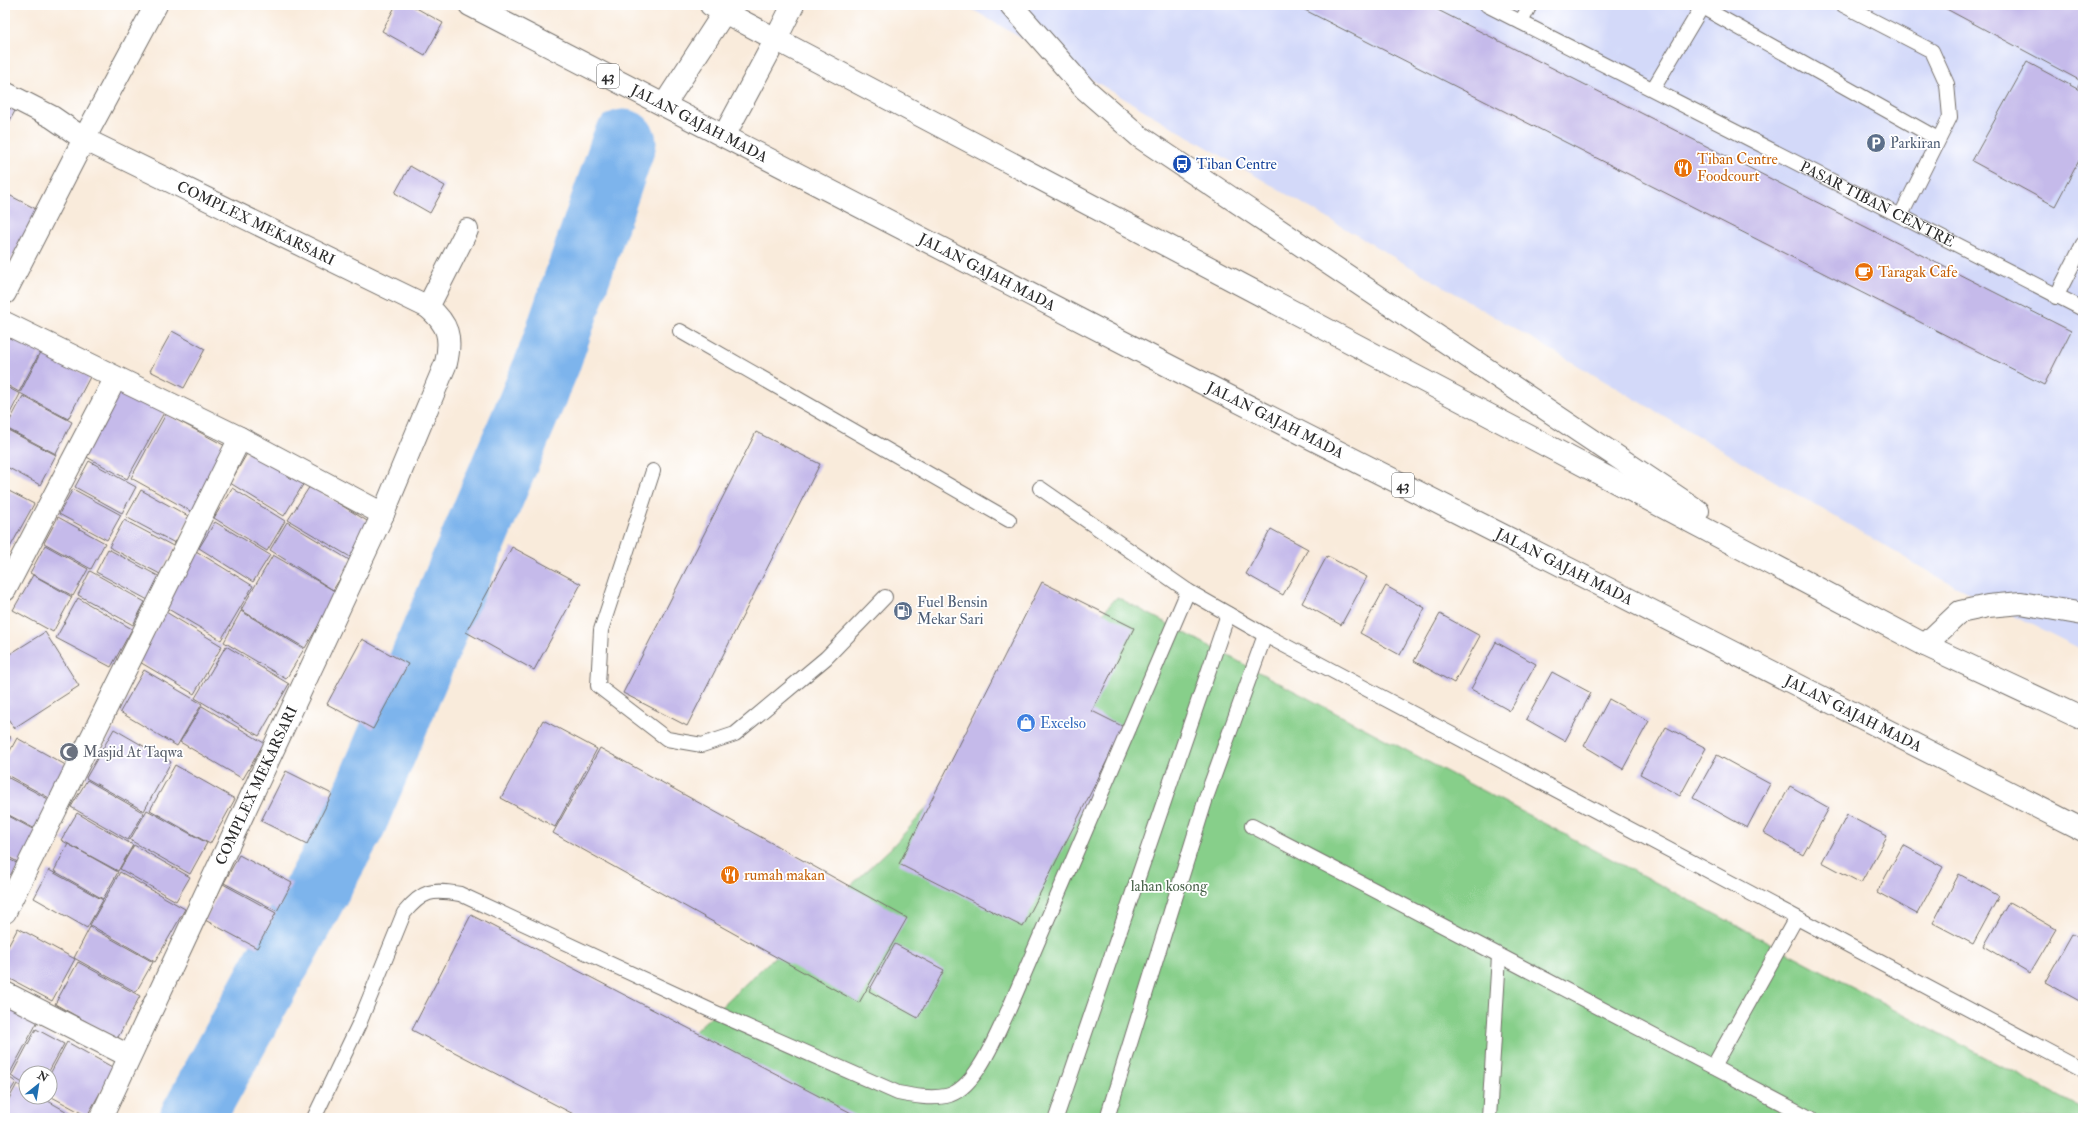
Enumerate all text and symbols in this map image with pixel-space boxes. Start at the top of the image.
road number: 43 [597,64,619,88]
street label: JALAN GAJAH MADA [626,80,771,167]
parking icon: Parkiran [1865,132,1887,154]
place label: Parkiran [1890,134,1941,153]
place label: Tiban Centre Foodcourt [1697,150,1778,186]
bus stop icon: Tiban Centre [1171,153,1193,175]
place label: Tiban Centre [1196,155,1277,174]
restaurant icon: Tiban Centre Foodcourt [1672,157,1694,179]
street label: PASAR TIBAN CENTRE [1797,157,1958,252]
street label: COMPLEX MEKARSARI [174,177,338,270]
street label: JALAN GAJAH MADA [914,229,1059,316]
cafe icon: Taragak Cafe [1853,261,1875,283]
place label: Taragak Cafe [1878,263,1957,282]
street label: JALAN GAJAH MADA [1202,377,1347,463]
road number: 43 [1392,473,1414,497]
street label: JALAN GAJAH MADA [1491,524,1636,610]
place label: Fuel Bensin Mekar Sari [917,593,988,629]
fuel station icon: Fuel Bensin Mekar Sari [892,600,914,622]
street label: JALAN GAJAH MADA [1780,671,1925,757]
street label: COMPLEX MEKARSARI [211,703,302,868]
shop icon: Excelso [1015,712,1037,734]
place label: Excelso [1040,714,1086,733]
mosque icon: Masjid At Taqwa [58,741,80,763]
place label: Masjid At Taqwa [83,743,184,762]
restaurant icon: rumah makan [719,864,741,886]
place label: rumah makan [744,866,825,885]
park label: lahan kosong [1131,877,1208,896]
north arrow [18,1065,58,1105]
text: N [34,1068,51,1085]

